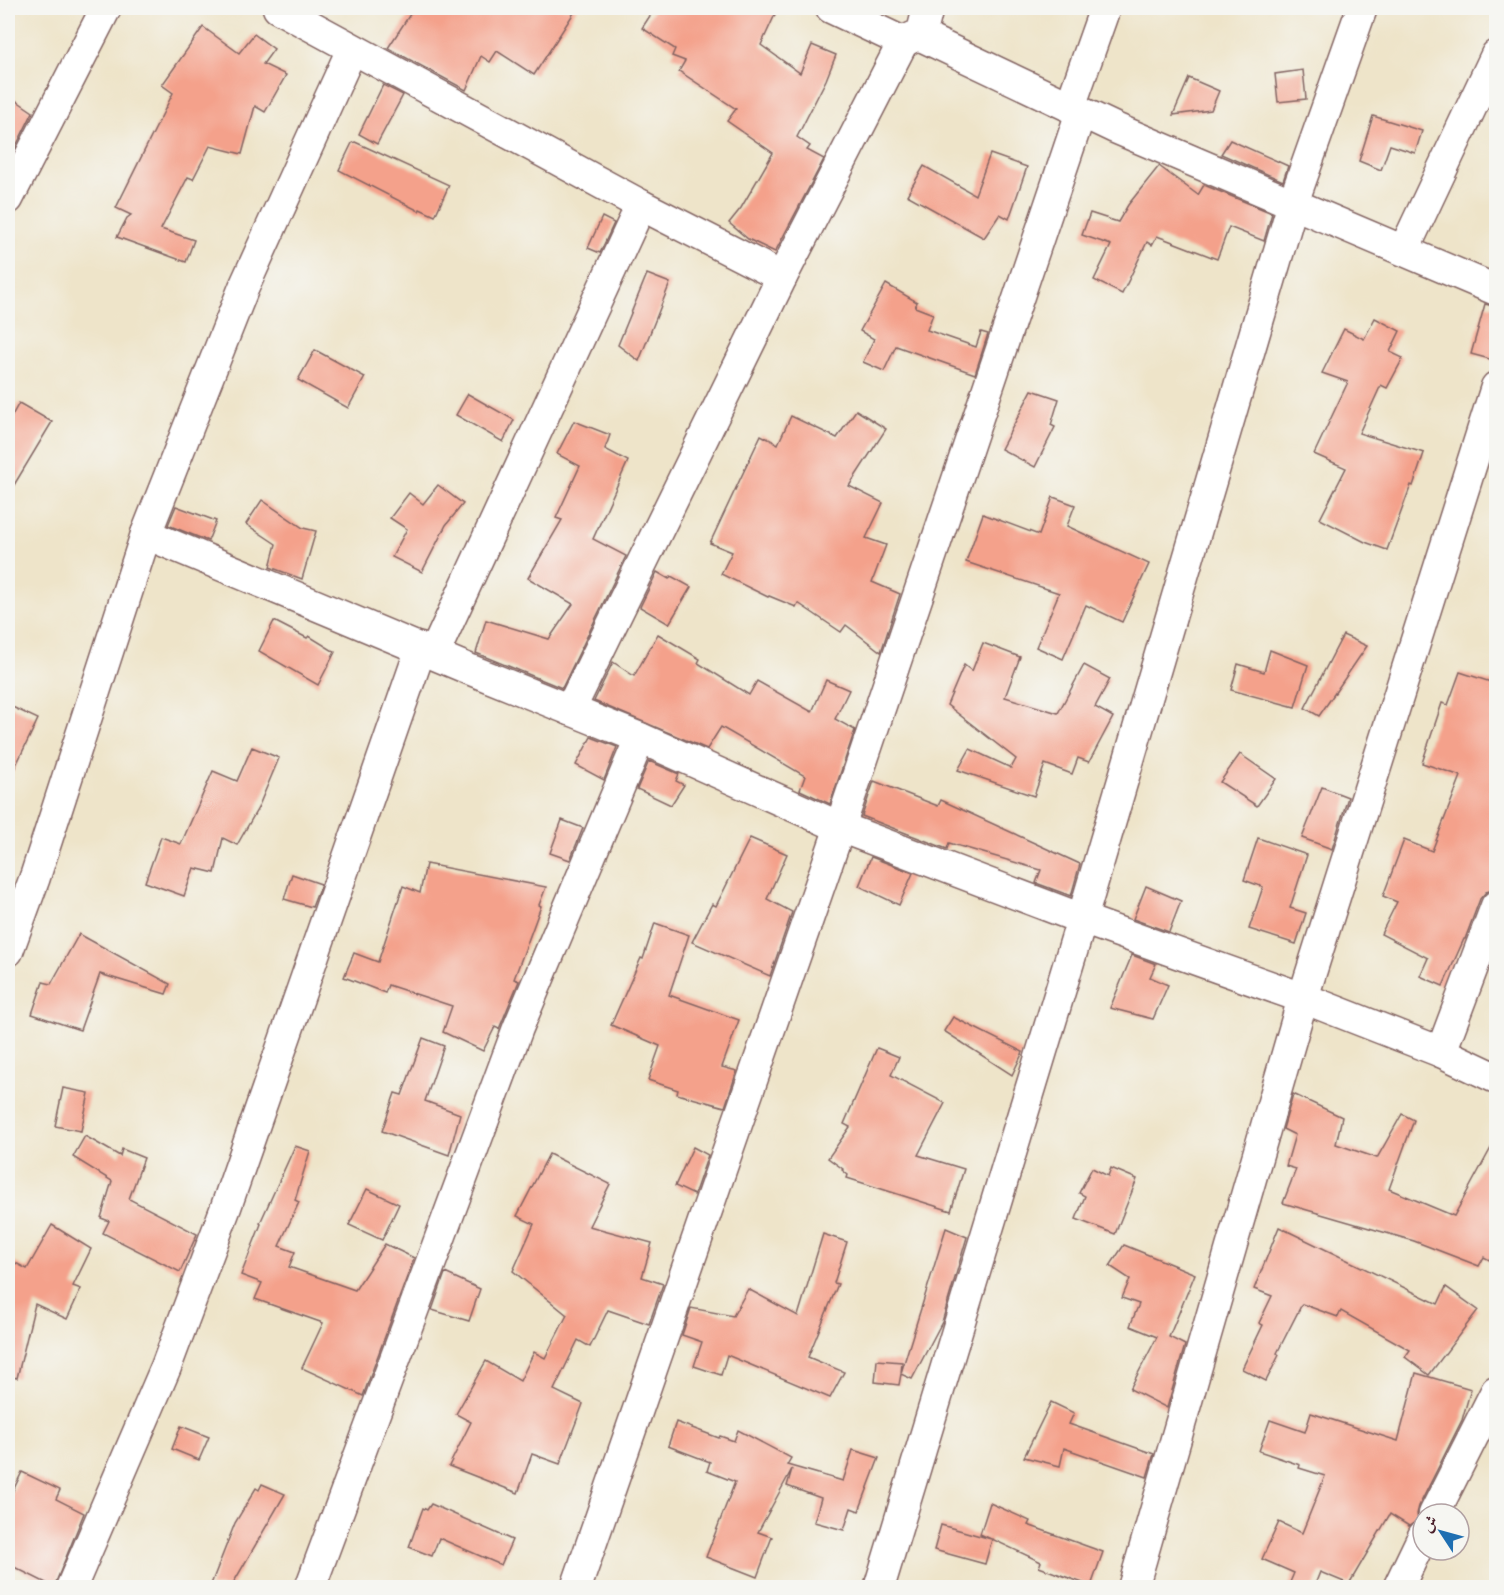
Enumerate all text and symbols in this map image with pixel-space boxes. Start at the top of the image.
north arrow [1411,1502,1471,1562]
text: ش [1417,1511,1445,1538]

